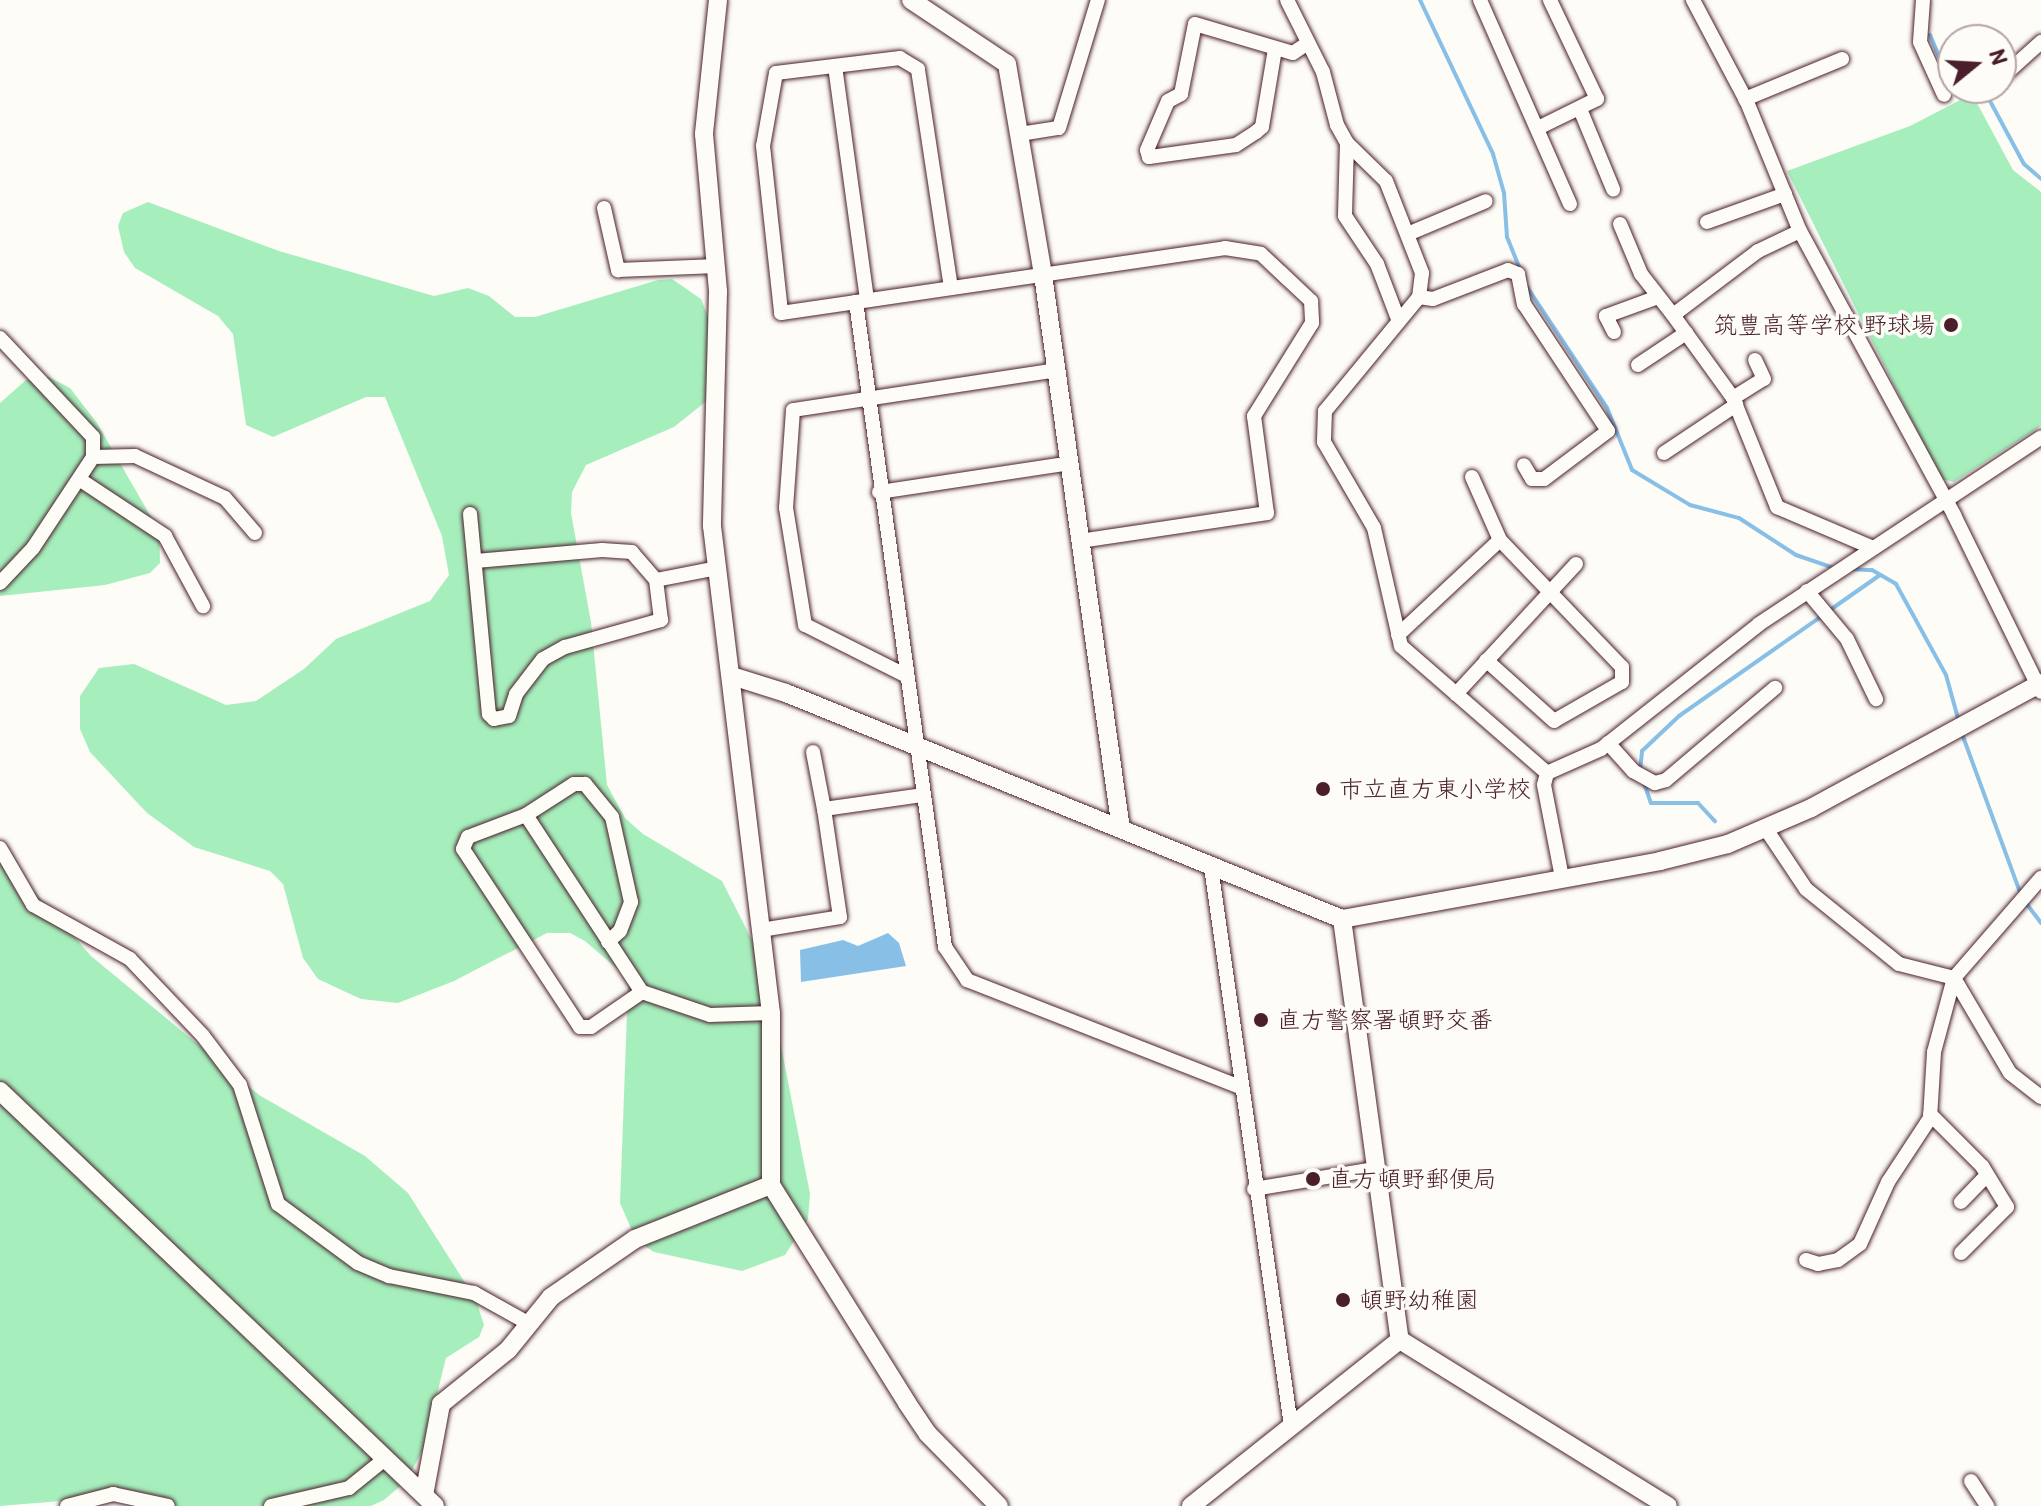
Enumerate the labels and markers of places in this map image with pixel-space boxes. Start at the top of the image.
place label: 筑豊高等学校 野球場 [1714,311,1935,339]
marker: 筑豊高等学校 野球場 [1942,316,1960,334]
place label: 市立直方東小学校 [1339,775,1531,803]
marker: 市立直方東小学校 [1314,780,1332,798]
place label: 直方警察署頓野交番 [1277,1006,1493,1034]
marker: 直方警察署頓野交番 [1252,1011,1270,1029]
place label: 直方頓野郵便局 [1329,1165,1497,1193]
marker: 直方頓野郵便局 [1304,1170,1322,1188]
place label: 頓野幼稚園 [1359,1286,1479,1314]
marker: 頓野幼稚園 [1334,1291,1352,1309]

